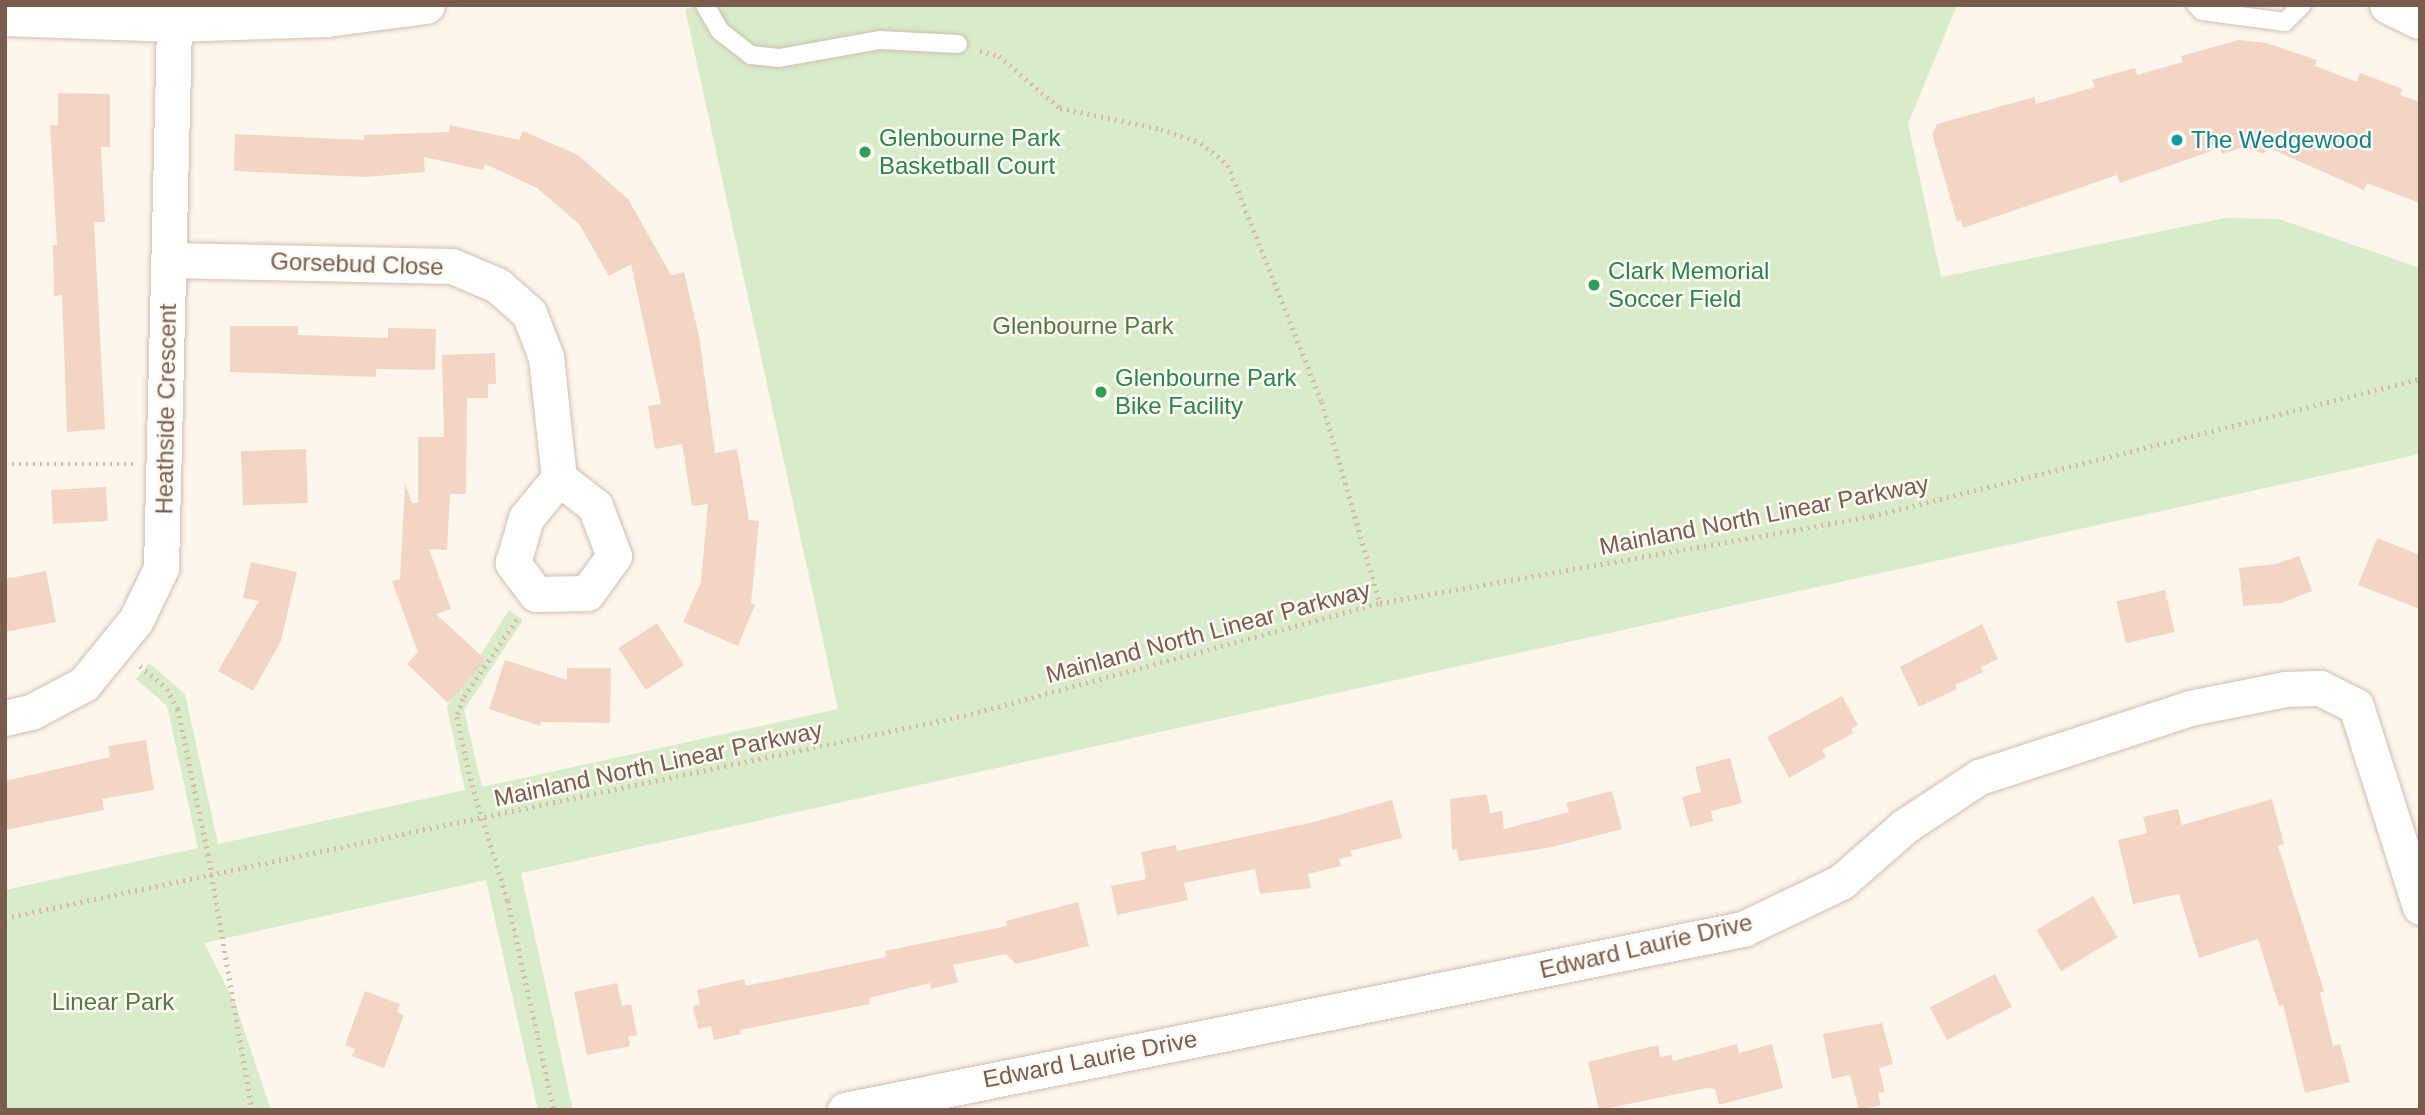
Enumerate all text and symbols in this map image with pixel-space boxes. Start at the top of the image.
place label: Glenbourne Park Basketball Court [879,124,1060,180]
place label: The Wedgewood [2191,126,2372,154]
marker: The Wedgewood [2169,132,2185,148]
marker: Glenbourne Park Basketball Court [857,144,873,160]
street label: Gorsebud Close [270,247,444,281]
place label: Clark Memorial Soccer Field [1608,257,1769,313]
marker: Clark Memorial Soccer Field [1586,277,1602,293]
street label: Heathside Crescent [150,303,182,515]
park label: Glenbourne Park [992,312,1174,340]
place label: Glenbourne Park Bike Facility [1115,364,1296,420]
marker: Glenbourne Park Bike Facility [1093,384,1109,400]
street label: Mainland North Linear Parkway [1597,469,1931,561]
street label: Mainland North Linear Parkway [1043,575,1373,689]
street label: Mainland North Linear Parkway [491,715,825,813]
street label: Edward Laurie Drive [1537,908,1755,984]
park label: Linear Park [52,988,174,1016]
street label: Edward Laurie Drive [981,1024,1199,1094]

